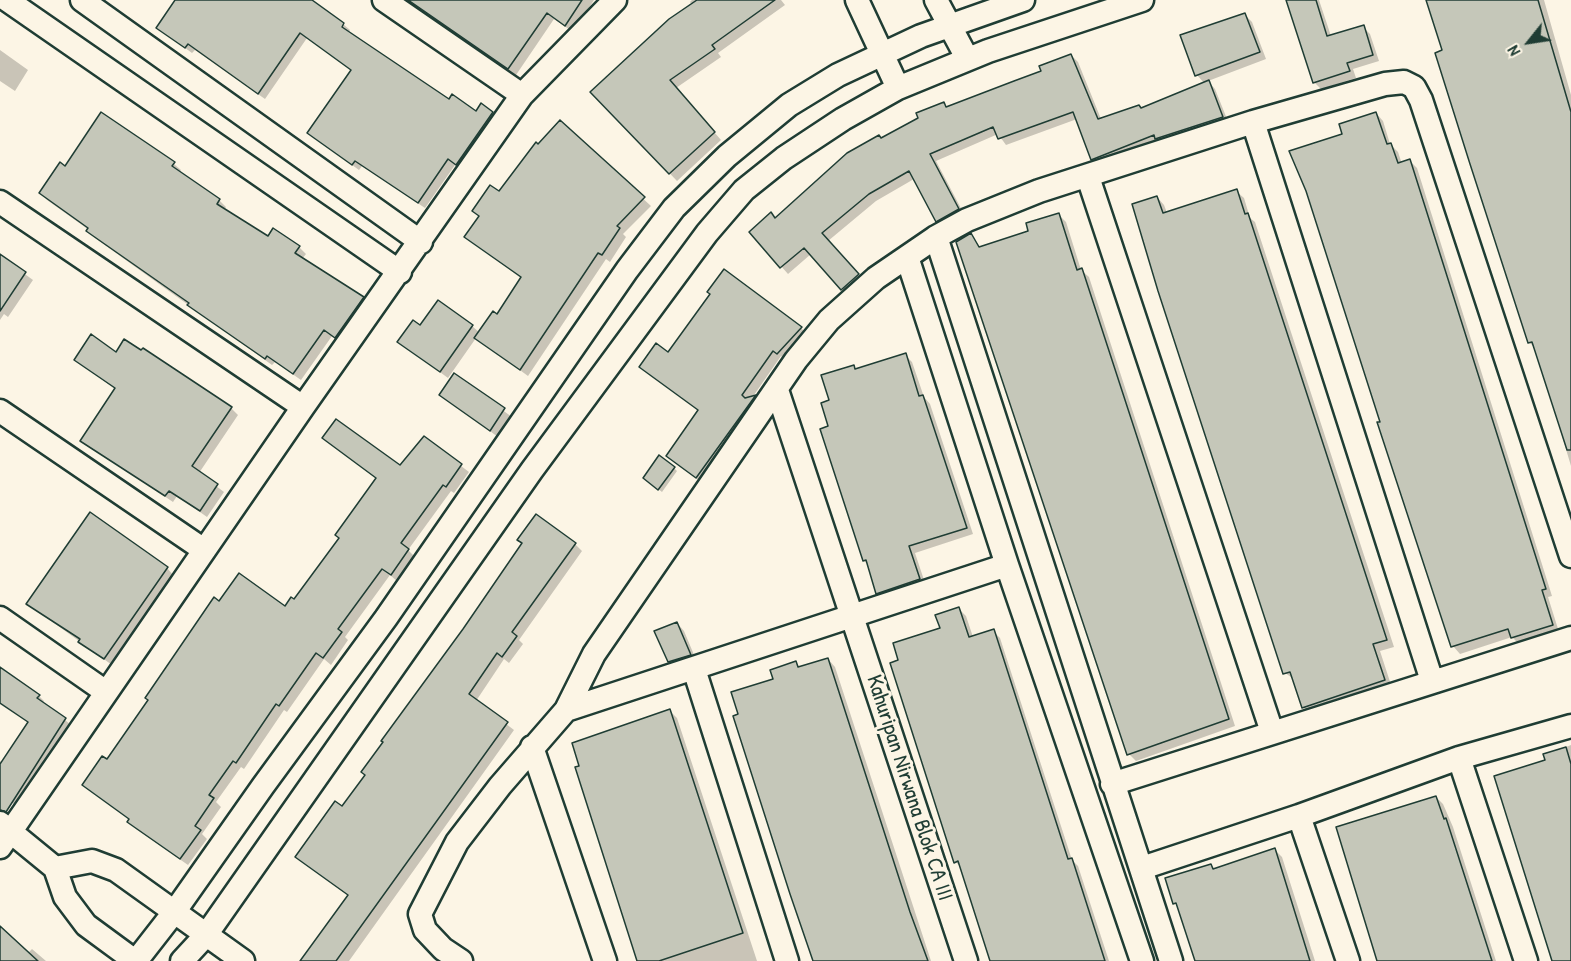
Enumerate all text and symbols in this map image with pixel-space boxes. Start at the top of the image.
north arrow [1499,12,1559,72]
text: N [1502,42,1525,60]
street label: Kahuripan Nirwana Blok CA III [860,672,958,904]

